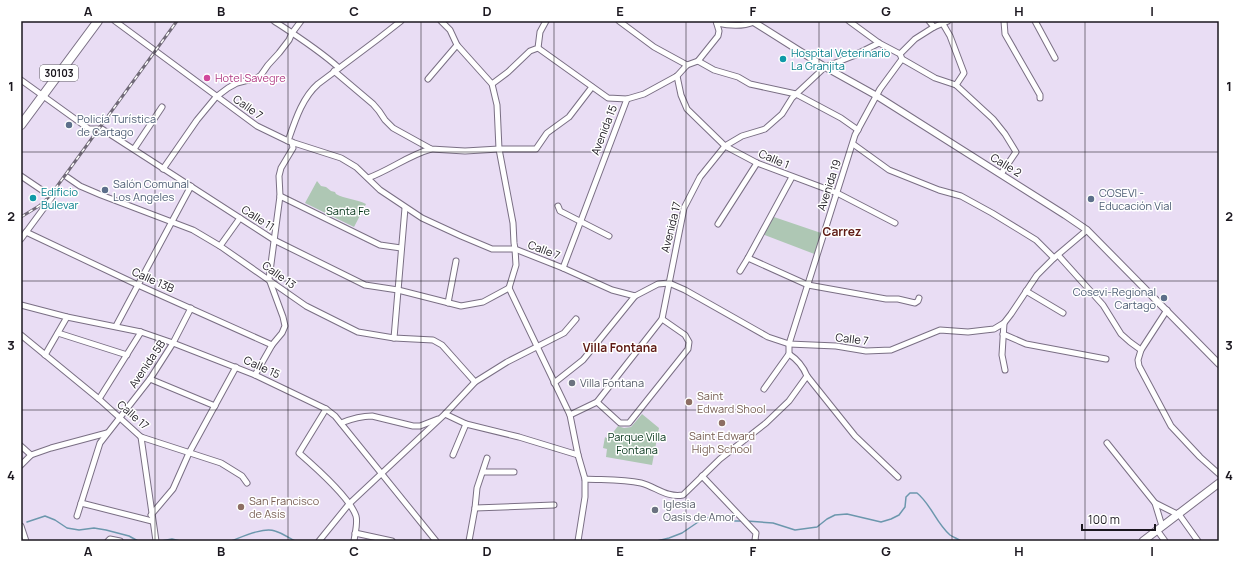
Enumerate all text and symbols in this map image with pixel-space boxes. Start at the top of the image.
text: A [84,2,93,20]
text: B [217,2,225,20]
text: C [349,2,359,20]
text: D [482,2,492,20]
text: E [616,2,624,20]
text: F [750,2,757,20]
text: G [881,2,891,20]
text: H [1014,2,1024,20]
text: I [1150,2,1154,20]
place label: Hospital Veterinario La Granjita [791,45,891,73]
marker: Hospital Veterinario La Granjita [778,54,788,64]
road number: 30103 [40,65,78,81]
place label: Hotel Savegre [215,70,286,85]
marker: Hotel Savegre [202,73,212,83]
text: 1 [8,77,14,95]
text: 1 [1226,77,1232,95]
street label: Calle 7 [230,91,266,122]
street label: Avenida 15 [587,103,620,157]
place label: Policía Turística de Cartago [77,111,156,139]
marker: Policía Turística de Cartago [64,120,74,130]
street label: Calle 1 [757,145,792,172]
street label: Calle 2 [988,149,1025,180]
street label: Avenida 19 [813,157,844,212]
place label: Salón Comunal Los Angeles [113,176,189,204]
place label: Edificio Bulevar [41,184,78,212]
marker: Salón Comunal Los Angeles [100,185,110,195]
place label: COSEVI - Educación Vial [1099,185,1172,213]
marker: Edificio Bulevar [28,193,38,203]
marker: COSEVI - Educación Vial [1086,194,1096,204]
street label: Avenida 17 [657,200,684,254]
street label: Calle 11 [239,201,278,234]
park label: Santa Fe [326,203,371,218]
text: 2 [7,207,15,225]
text: 2 [1225,207,1233,225]
district label: Carrez [823,223,861,240]
street label: Calle 7 [526,237,562,262]
street label: Calle 13 [259,257,299,292]
street label: Calle 13B [130,264,177,296]
place label: Cosevi-Regional Cartago [1073,284,1156,312]
marker: Cosevi-Regional Cartago [1159,293,1169,303]
street label: Calle 7 [835,329,869,348]
text: 3 [7,336,15,354]
street label: Avenida 5B [125,336,168,391]
text: 3 [1225,336,1233,354]
district label: Villa Fontana [583,339,657,356]
street label: Calle 15 [242,352,283,381]
place label: Villa Fontana [580,375,644,390]
marker: Villa Fontana [567,378,577,388]
place label: Saint Edward Shool [697,388,765,416]
street label: Calle 17 [114,397,152,433]
marker: Saint Edward Shool [684,397,694,407]
marker: Saint Edward High School [717,418,727,428]
place label: Saint Edward High School [689,428,755,456]
park label: Parque Villa Fontana [608,429,666,457]
text: 4 [7,466,15,484]
text: 4 [1225,466,1233,484]
place label: San Francisco de Asís [249,493,320,521]
place label: Iglesia Oasis de Amor [663,496,735,524]
marker: San Francisco de Asís [236,502,246,512]
marker: Iglesia Oasis de Amor [650,505,660,515]
scale bar [1082,506,1155,532]
text: 100 m [1088,511,1120,528]
text: A [84,542,93,560]
text: B [217,542,225,560]
text: C [349,542,359,560]
text: D [482,542,492,560]
text: E [616,542,624,560]
text: F [750,542,757,560]
text: G [881,542,891,560]
text: H [1014,542,1024,560]
text: I [1150,542,1154,560]

